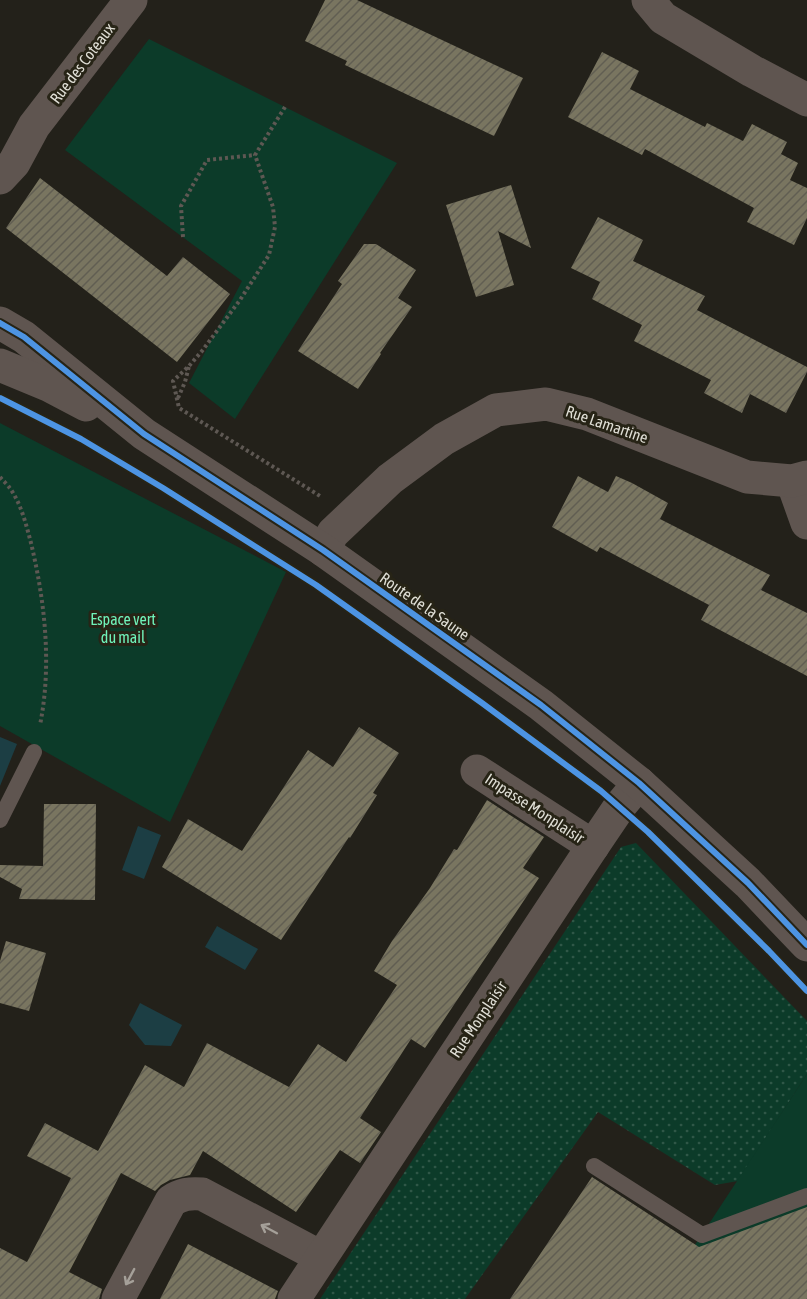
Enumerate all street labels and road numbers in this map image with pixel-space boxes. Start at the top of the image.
street label: Rue des Coteaux [46,19,118,107]
street label: Rue Lamartine [564,402,650,446]
street label: Route de la Saune [377,569,473,643]
street label: Impasse Monplaisir [482,769,588,848]
street label: Rue Monplaisir [446,977,511,1061]

